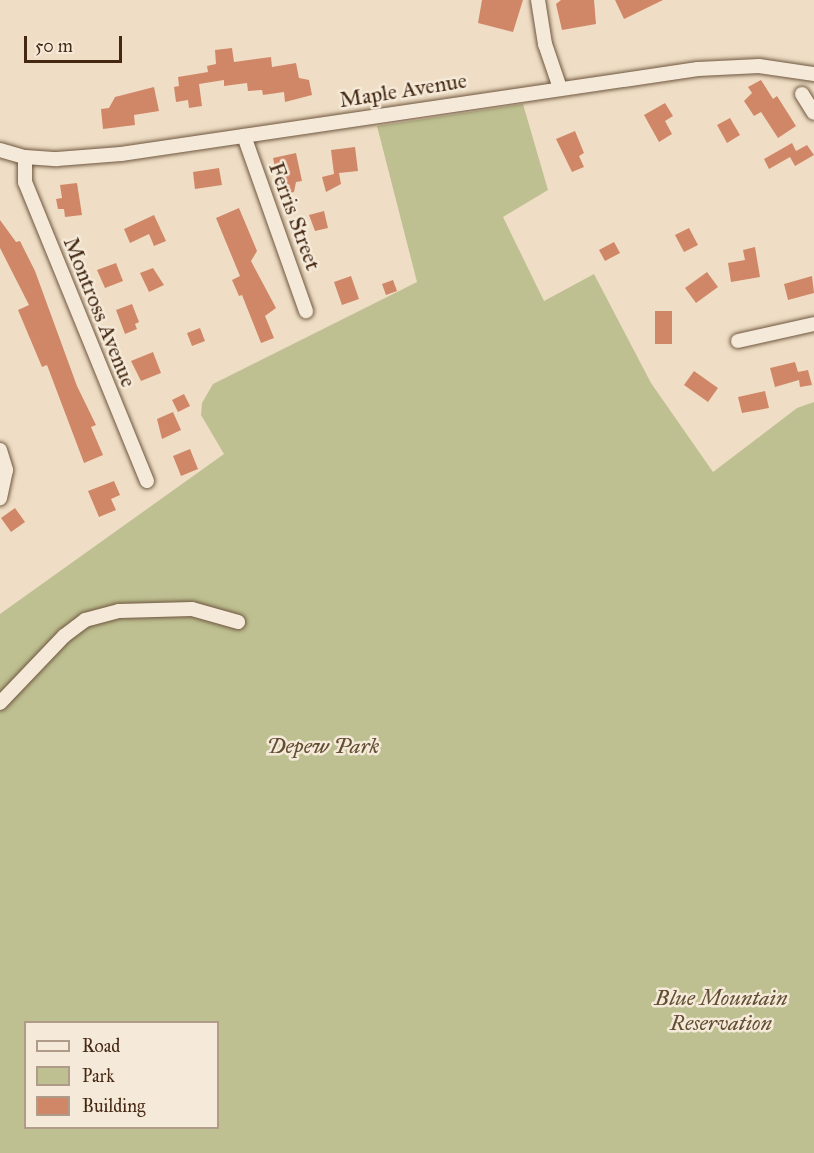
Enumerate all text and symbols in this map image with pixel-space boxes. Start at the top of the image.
scale bar [27,24,124,62]
text: 50 m [35,35,73,57]
street label: Maple Avenue [337,67,469,113]
street label: Ferris Street [263,158,327,274]
street label: Montross Avenue [58,233,142,391]
park label: Depew Park [267,733,379,759]
park label: Blue Mountain Reservation [655,984,787,1036]
legend [24,1021,219,1129]
text: Road [82,1035,120,1057]
text: Park [82,1065,115,1087]
text: Building [82,1095,145,1117]

